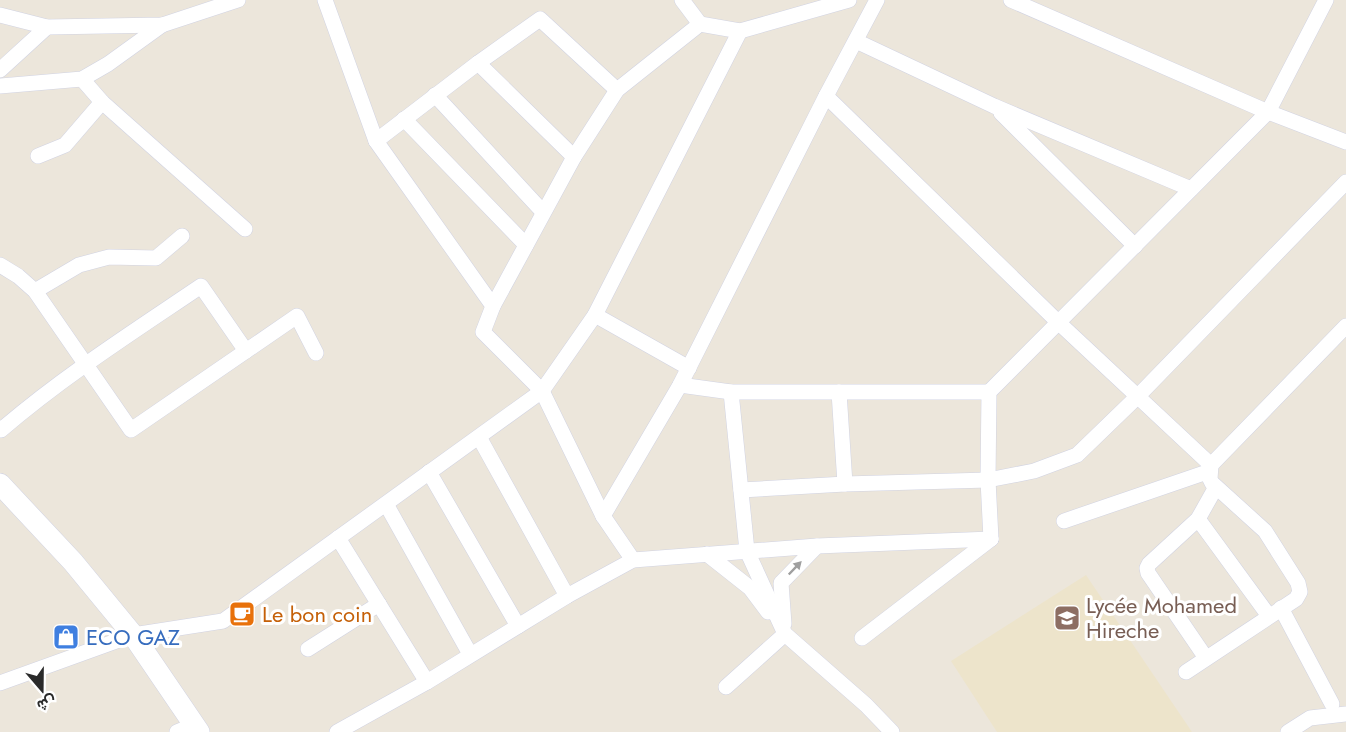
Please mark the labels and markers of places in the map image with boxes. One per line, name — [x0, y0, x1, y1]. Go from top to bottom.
place label: Lycée Mohamed Hireche — [1086, 589, 1237, 646]
place label: Le bon coin — [262, 598, 372, 630]
cafe icon: Le bon coin — [227, 599, 257, 629]
school or university icon: Lycée Mohamed Hireche — [1052, 603, 1082, 633]
place label: ECO GAZ — [86, 621, 180, 653]
shop icon: ECO GAZ — [51, 622, 81, 652]

